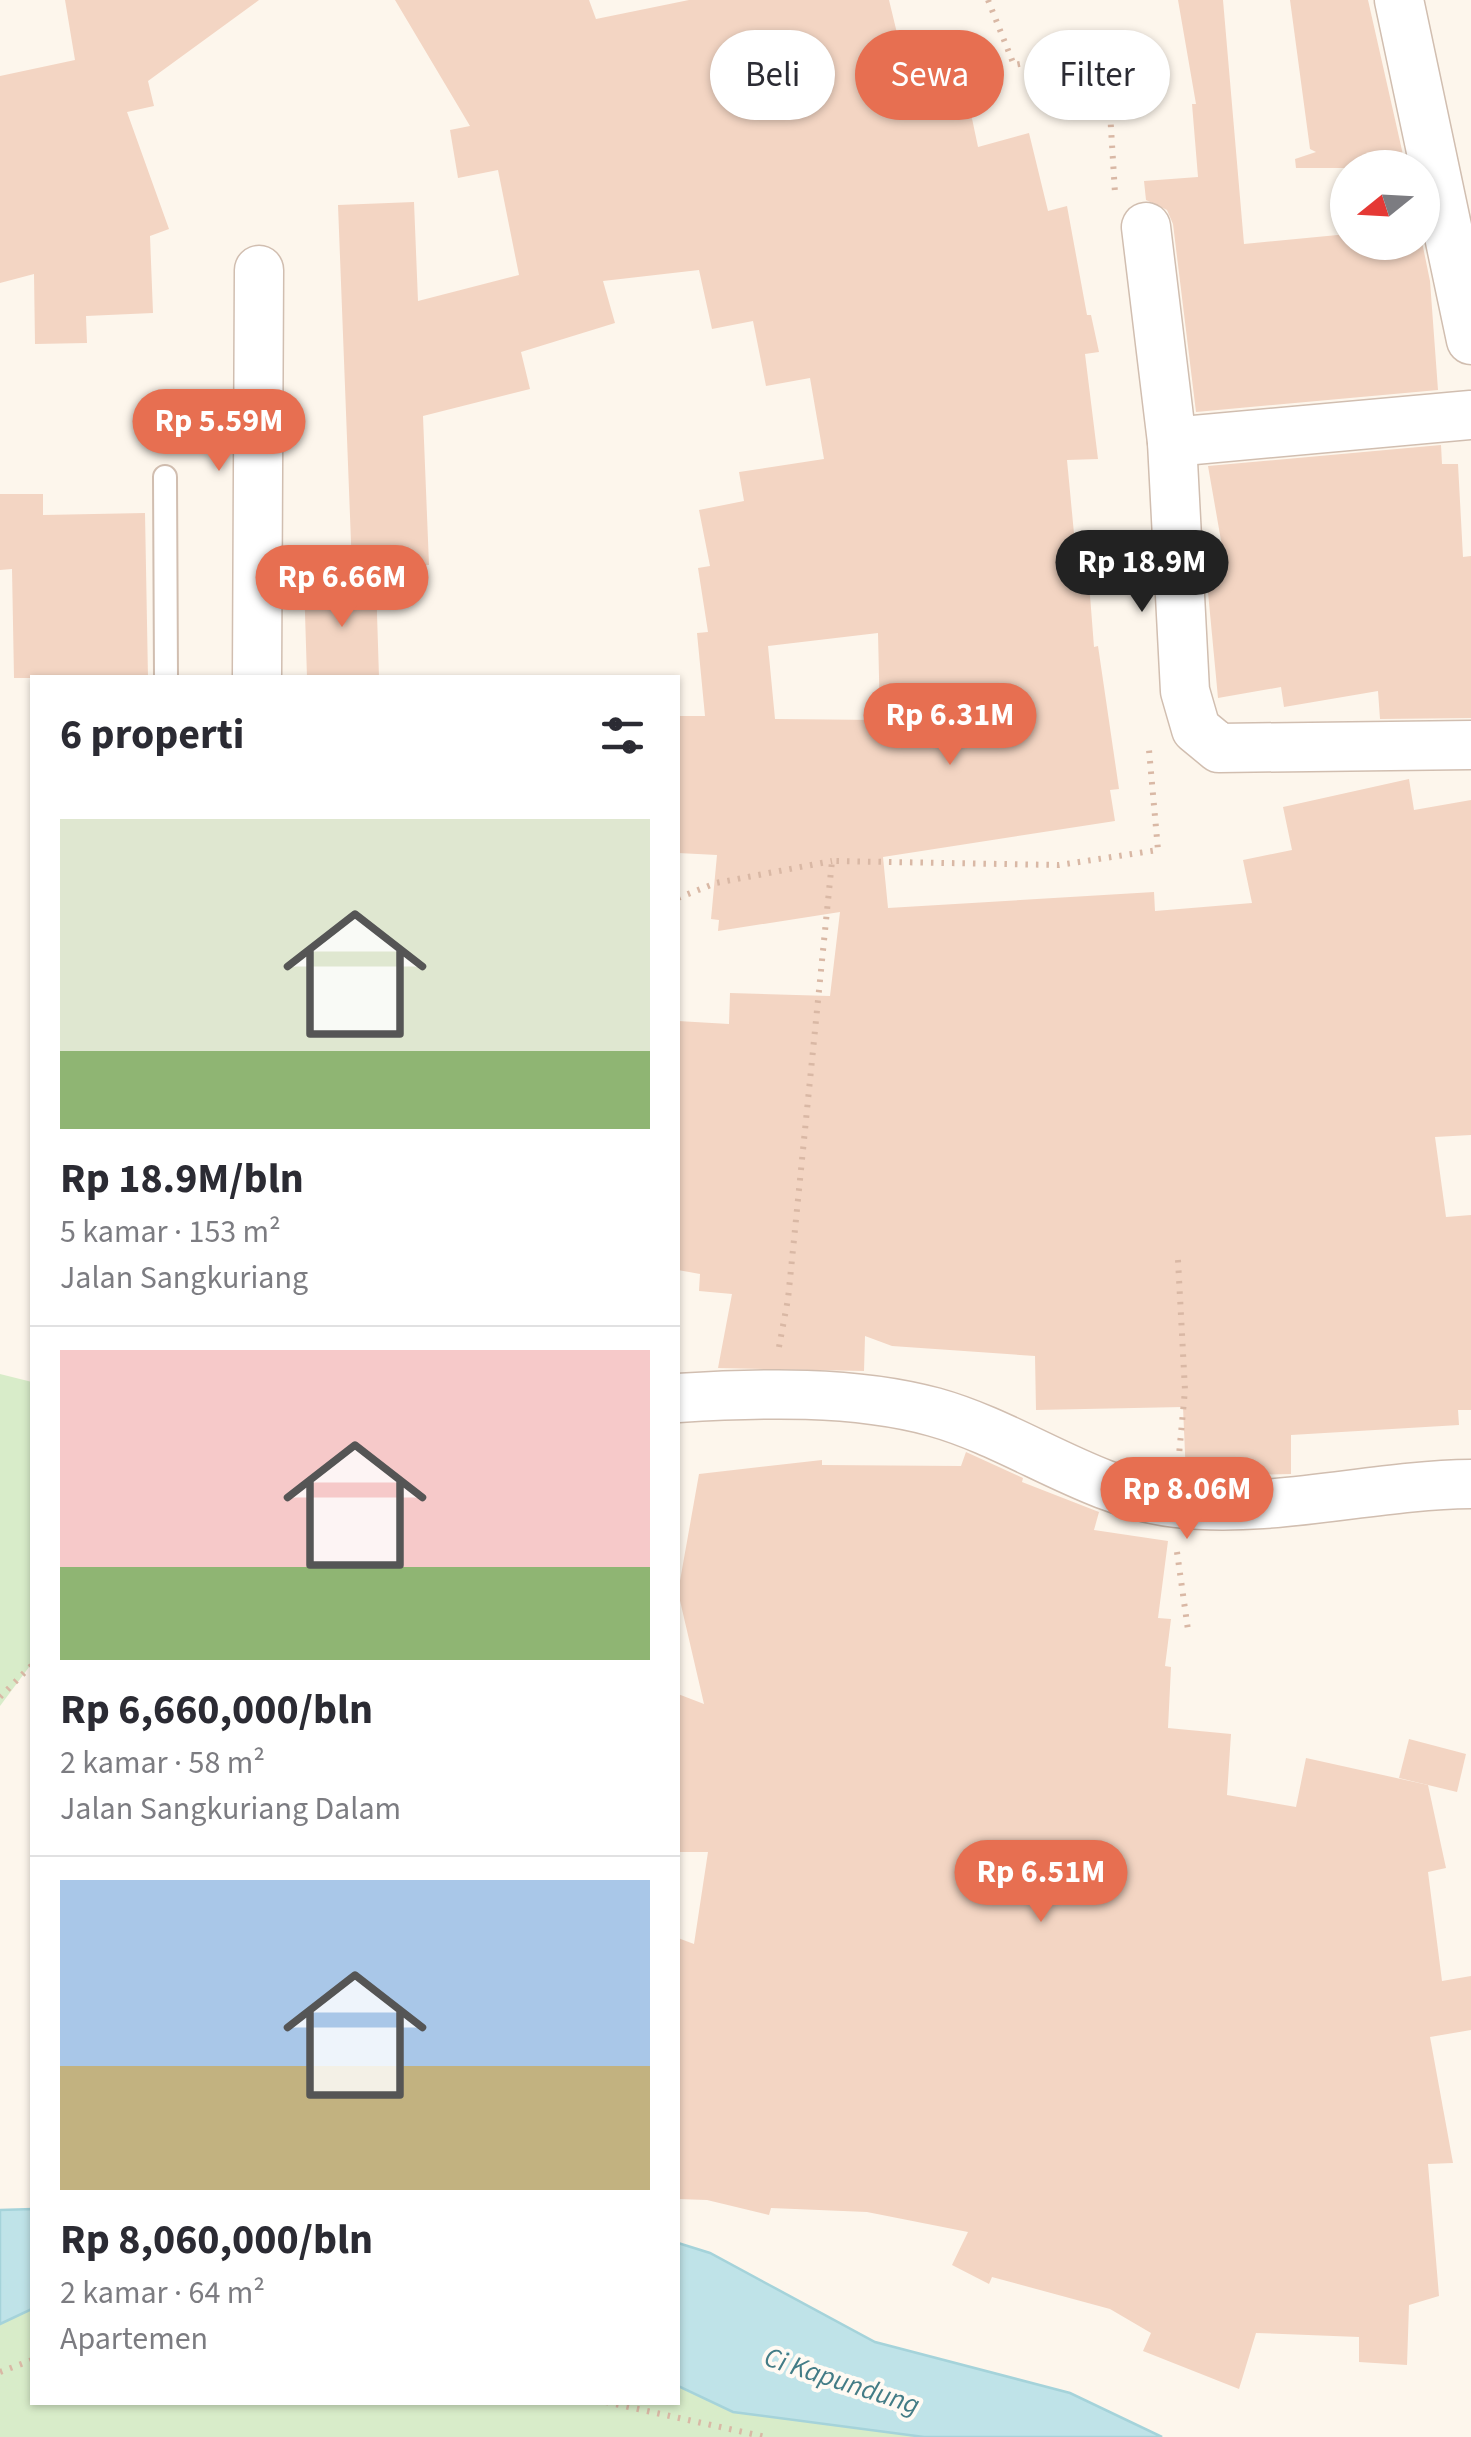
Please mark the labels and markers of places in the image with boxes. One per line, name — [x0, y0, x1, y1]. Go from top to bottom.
pin: Rp 5.59M — [116, 389, 322, 474]
pin: Rp 18.9M — [1039, 530, 1245, 615]
pin: Rp 6.66M — [239, 545, 445, 630]
pin: Rp 6.31M — [847, 683, 1053, 768]
pin: Rp 8.06M — [1084, 1457, 1290, 1542]
pin: Rp 6.51M — [938, 1840, 1144, 1925]

